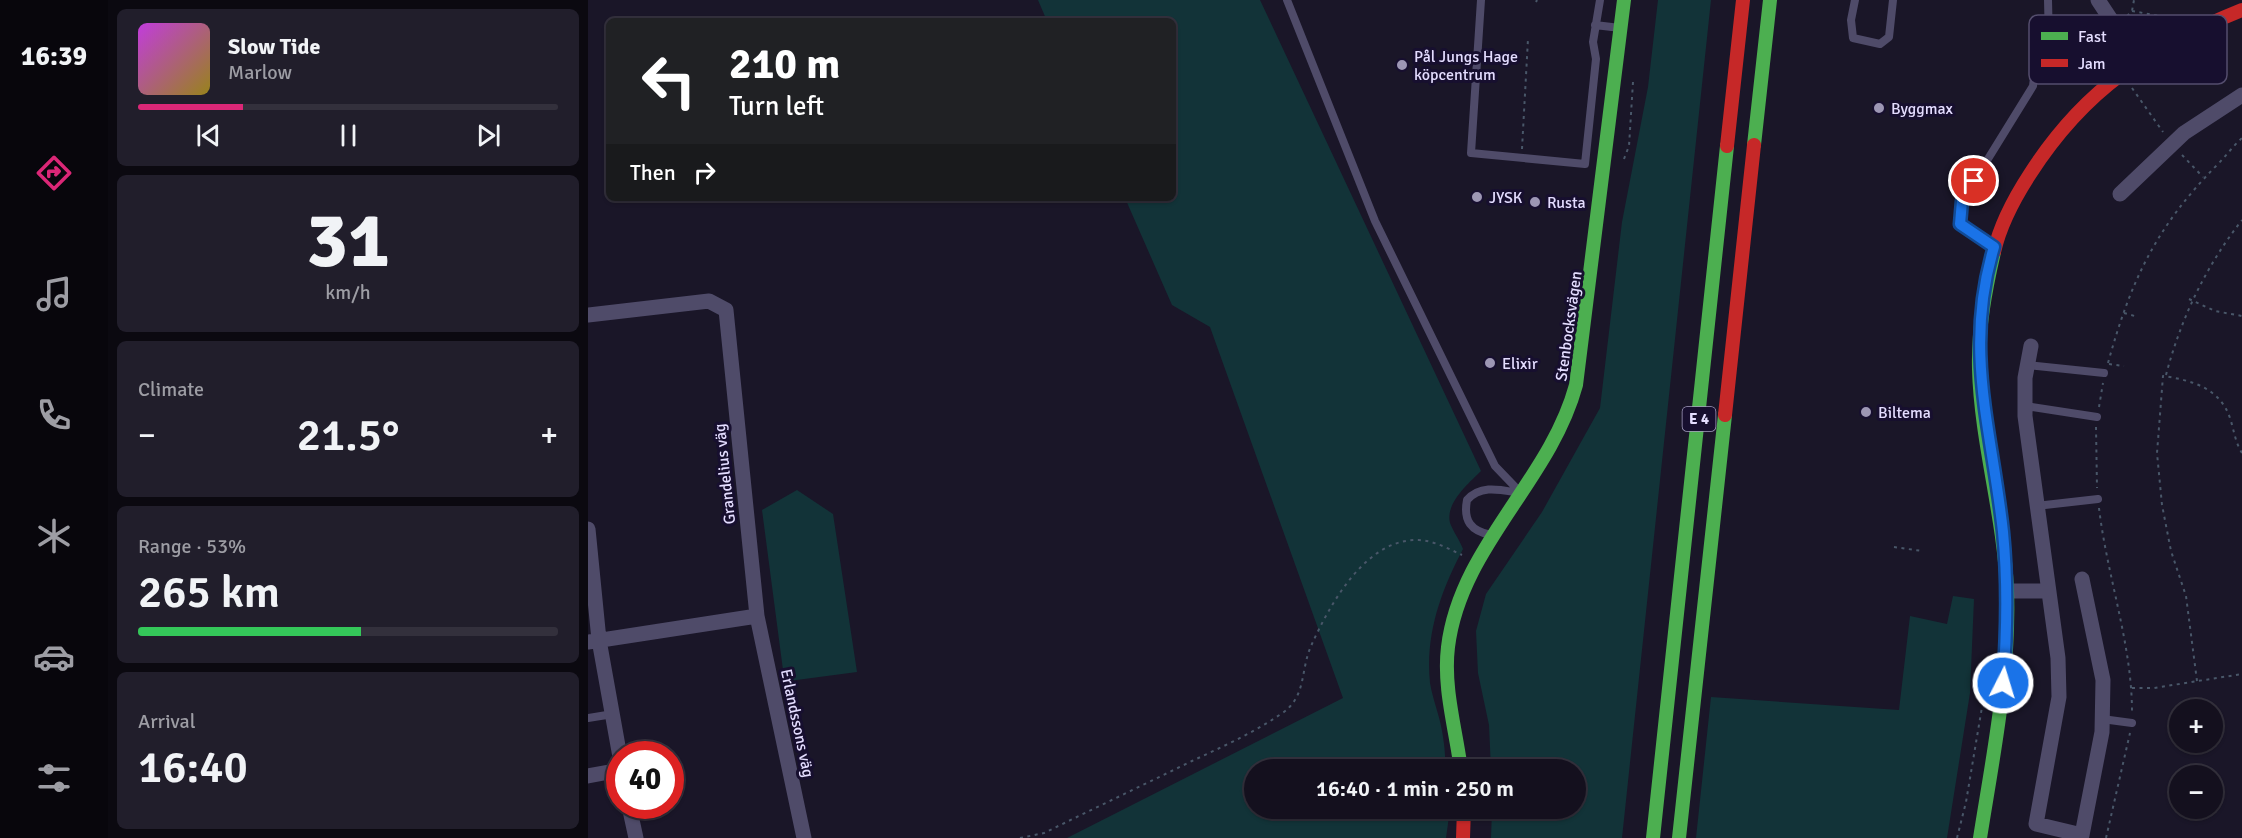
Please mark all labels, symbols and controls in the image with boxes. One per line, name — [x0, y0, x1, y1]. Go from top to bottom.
legend — [2029, 15, 2227, 84]
text: Fast — [2078, 27, 2107, 47]
text: Slow Tide — [228, 33, 320, 60]
text: 210 m — [729, 39, 840, 90]
text: 16:39 — [21, 40, 87, 73]
icon: left — [630, 42, 708, 120]
place label: Pål Jungs Hage köpcentrum — [1414, 47, 1518, 85]
text: Jam — [2078, 54, 2106, 74]
marker: Pål Jungs Hage köpcentrum — [1395, 58, 1409, 72]
text: Marlow — [228, 60, 292, 85]
text: Turn left — [729, 90, 824, 123]
place label: Byggmax — [1891, 99, 1954, 119]
marker: Byggmax — [1872, 101, 1886, 115]
icon: previous — [192, 119, 225, 152]
icon: pause — [332, 119, 365, 152]
icon: next — [472, 119, 505, 152]
icon: directions — [33, 152, 75, 194]
pin — [1948, 155, 1999, 206]
icon: right — [688, 156, 721, 189]
text: Then — [630, 159, 676, 186]
icon: arrive — [1957, 164, 1990, 197]
place label: JYSK — [1489, 188, 1523, 208]
marker: JYSK — [1470, 190, 1484, 204]
text: 31 — [306, 193, 390, 289]
place label: Rusta — [1547, 193, 1586, 213]
marker: Rusta — [1528, 195, 1542, 209]
street label: Stenbocksvägen — [1551, 270, 1587, 382]
icon: music — [33, 273, 75, 315]
text: km/h — [325, 280, 371, 305]
place label: Elixir — [1502, 354, 1538, 374]
marker: Elixir — [1483, 356, 1497, 370]
text: Climate — [138, 377, 204, 402]
icon: phone — [33, 394, 75, 436]
place label: Biltema — [1878, 403, 1931, 423]
marker: Biltema — [1859, 405, 1873, 419]
road number: E 4 — [1682, 407, 1716, 431]
text: 21.5° — [297, 408, 399, 463]
text: − — [138, 415, 156, 456]
text: + — [540, 415, 558, 456]
street label: Grandelius väg — [710, 422, 740, 525]
icon: climate — [33, 515, 75, 557]
text: Range · 53% — [138, 534, 246, 559]
text: 265 km — [138, 565, 280, 620]
icon: car — [33, 636, 75, 678]
position arrow — [1971, 651, 2035, 715]
street label: Erlandssons väg — [776, 667, 818, 779]
map controls — [2169, 699, 2223, 819]
button: + — [2169, 699, 2223, 753]
text: Arrival — [138, 709, 196, 734]
text: 16:40 — [138, 740, 248, 795]
speed limit sign: 40 — [606, 741, 684, 819]
icon: filters — [33, 757, 75, 799]
button: − — [2169, 765, 2223, 819]
text: 16:40 · 1 min · 250 m — [1316, 775, 1514, 802]

